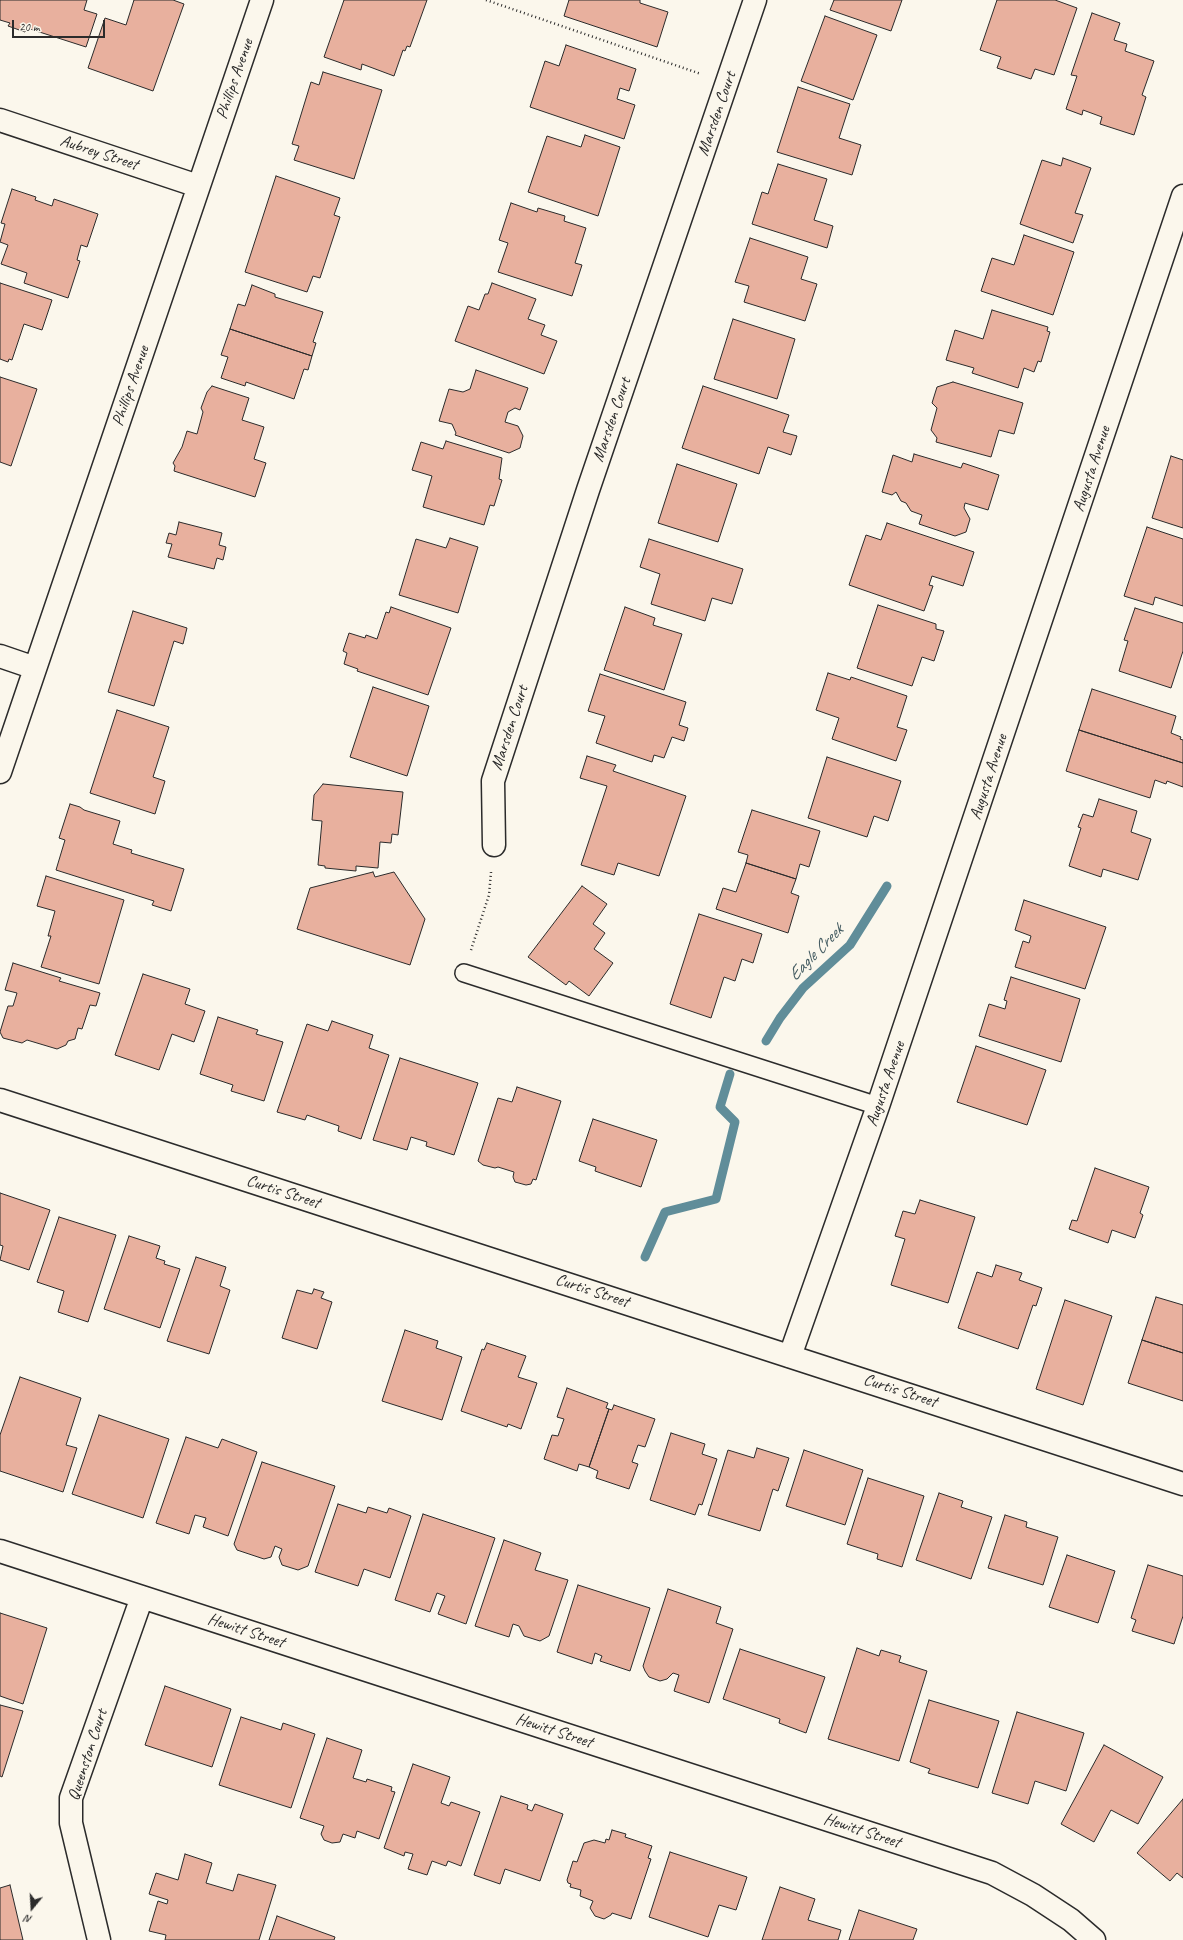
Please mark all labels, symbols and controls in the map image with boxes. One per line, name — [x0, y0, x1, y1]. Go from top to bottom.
scale bar — [14, 12, 107, 38]
text: 20 m — [19, 19, 39, 35]
street label: Phillips Avenue — [212, 36, 258, 122]
street label: Marsden Court — [693, 69, 741, 159]
street label: Aubrey Street — [58, 131, 140, 175]
street label: Phillips Avenue — [108, 343, 154, 429]
street label: Marsden Court — [588, 375, 636, 465]
street label: Augusta Avenue — [1069, 424, 1115, 514]
street label: Marsden Court — [487, 683, 533, 773]
street label: Augusta Avenue — [966, 732, 1012, 822]
water label: Eagle Creek — [784, 920, 848, 986]
street label: Augusta Avenue — [862, 1039, 910, 1129]
street label: Curtis Street — [244, 1171, 322, 1213]
street label: Curtis Street — [553, 1270, 631, 1312]
street label: Curtis Street — [861, 1370, 939, 1412]
street label: Hewitt Street — [205, 1609, 287, 1653]
street label: Queenston Court — [64, 1707, 112, 1803]
street label: Hewitt Street — [513, 1709, 595, 1753]
street label: Hewitt Street — [821, 1809, 903, 1853]
north arrow — [12, 1888, 52, 1928]
text: N — [23, 1912, 34, 1927]

